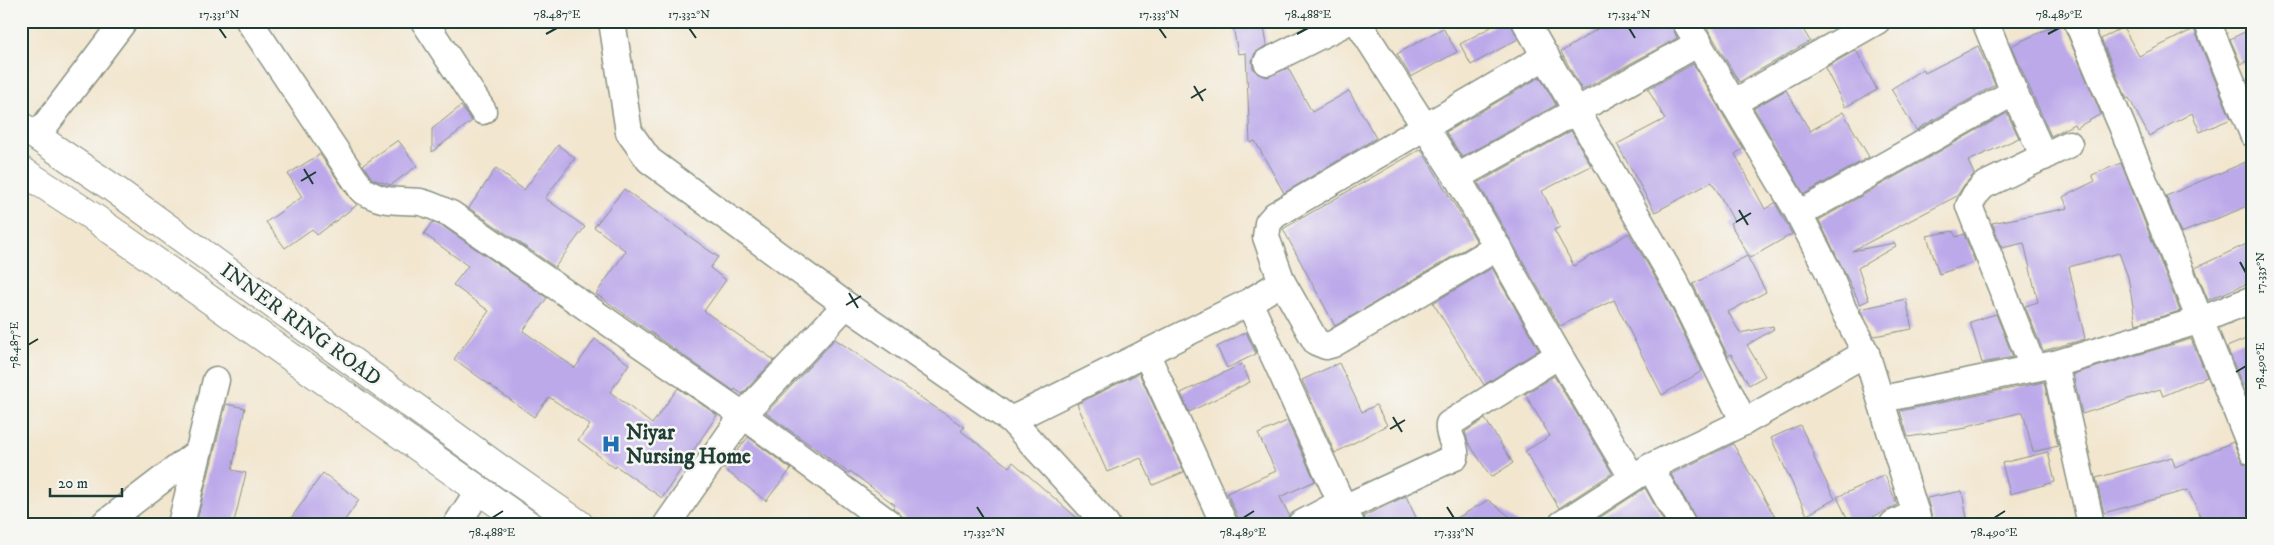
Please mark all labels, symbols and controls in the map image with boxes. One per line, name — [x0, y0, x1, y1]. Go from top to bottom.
text: 17.331°N — [199, 7, 239, 22]
text: 78.487°E — [534, 7, 581, 22]
text: 17.332°N — [668, 7, 710, 22]
text: 17.333°N — [1139, 7, 1179, 22]
text: 78.488°E — [1285, 7, 1332, 22]
text: 17.334°N — [1607, 7, 1651, 22]
text: 78.489°E — [2036, 7, 2083, 22]
text: 17.335°N — [2253, 252, 2268, 294]
street label: INNER RING ROAD — [215, 258, 386, 392]
text: 78.487°E — [7, 321, 22, 368]
text: 78.490°E — [2253, 342, 2268, 389]
place label: Niyar Nursing Home — [626, 420, 751, 470]
hospital icon: Niyar Nursing Home — [600, 433, 622, 455]
scale bar — [50, 465, 122, 497]
text: 20 m — [58, 474, 88, 493]
text: 78.488°E — [469, 525, 516, 540]
text: 17.332°N — [963, 525, 1005, 540]
text: 78.489°E — [1220, 525, 1267, 540]
text: 17.333°N — [1434, 525, 1474, 540]
text: 78.490°E — [1971, 525, 2018, 540]

